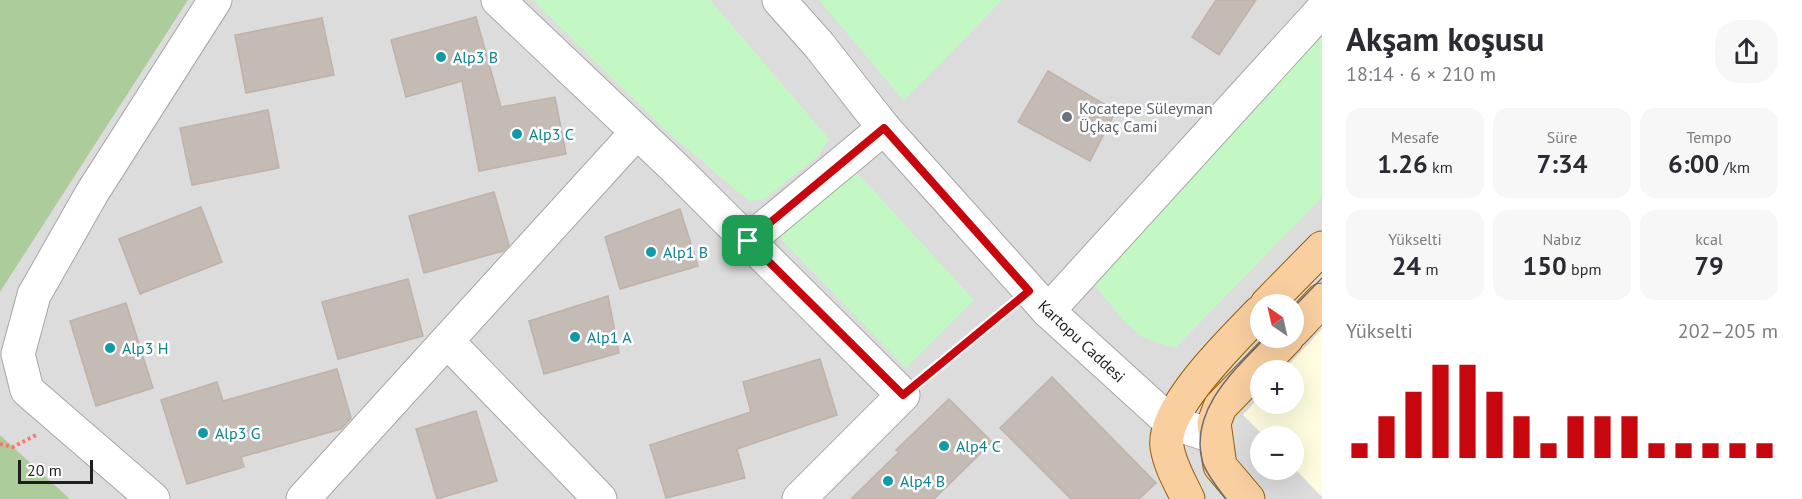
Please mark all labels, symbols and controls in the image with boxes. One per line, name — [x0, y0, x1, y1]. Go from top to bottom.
text: Akşam koşusu — [1346, 17, 1544, 60]
button: share — [1715, 20, 1778, 83]
place label: Alp3 B — [453, 47, 498, 67]
marker: Alp3 B — [434, 50, 448, 64]
text: 18:14 · 6 × 210 m — [1346, 61, 1496, 87]
place label: Kocatepe Süleyman Üçkaç Cami — [1079, 98, 1213, 136]
marker: Kocatepe Süleyman Üçkaç Cami — [1060, 110, 1074, 124]
place label: Alp3 C — [529, 124, 574, 144]
marker: Alp3 C — [510, 127, 524, 141]
text: Mesafe — [1391, 127, 1439, 147]
text: Süre — [1547, 127, 1577, 147]
text: Tempo — [1686, 127, 1732, 147]
text: 1.26 — [1377, 147, 1428, 180]
text: 7:34 — [1536, 147, 1588, 180]
text: 6:00 — [1668, 147, 1719, 180]
text: km — [1428, 157, 1453, 177]
text: /km — [1719, 157, 1750, 177]
pin — [722, 215, 773, 266]
icon: arrive — [731, 224, 764, 257]
text: Yükselti — [1388, 229, 1442, 249]
text: Nabız — [1543, 229, 1581, 249]
text: kcal — [1695, 229, 1723, 249]
place label: Alp1 B — [663, 242, 708, 262]
marker: Alp1 B — [644, 245, 658, 259]
text: 24 — [1392, 249, 1421, 282]
text: 150 — [1523, 249, 1567, 282]
text: 79 — [1694, 249, 1724, 282]
text: m — [1421, 259, 1438, 279]
text: bpm — [1567, 259, 1601, 279]
north arrow — [1250, 294, 1304, 348]
map controls — [1250, 294, 1304, 480]
street label: Kartopu Caddesi — [1034, 296, 1130, 386]
text: Yükselti — [1346, 318, 1413, 344]
text: 202–205 m — [1678, 318, 1778, 344]
place label: Alp1 A — [587, 327, 632, 347]
marker: Alp1 A — [568, 330, 582, 344]
place label: Alp3 H — [122, 338, 168, 358]
marker: Alp3 H — [103, 341, 117, 355]
button: + — [1250, 360, 1304, 414]
place label: Alp3 G — [215, 423, 260, 443]
marker: Alp3 G — [196, 426, 210, 440]
button: − — [1250, 426, 1304, 480]
place label: Alp4 C — [956, 436, 1001, 456]
marker: Alp4 C — [937, 439, 951, 453]
scale bar — [18, 457, 93, 484]
text: 20 m — [27, 460, 62, 480]
place label: Alp4 B — [900, 471, 945, 491]
marker: Alp4 B — [881, 474, 895, 488]

